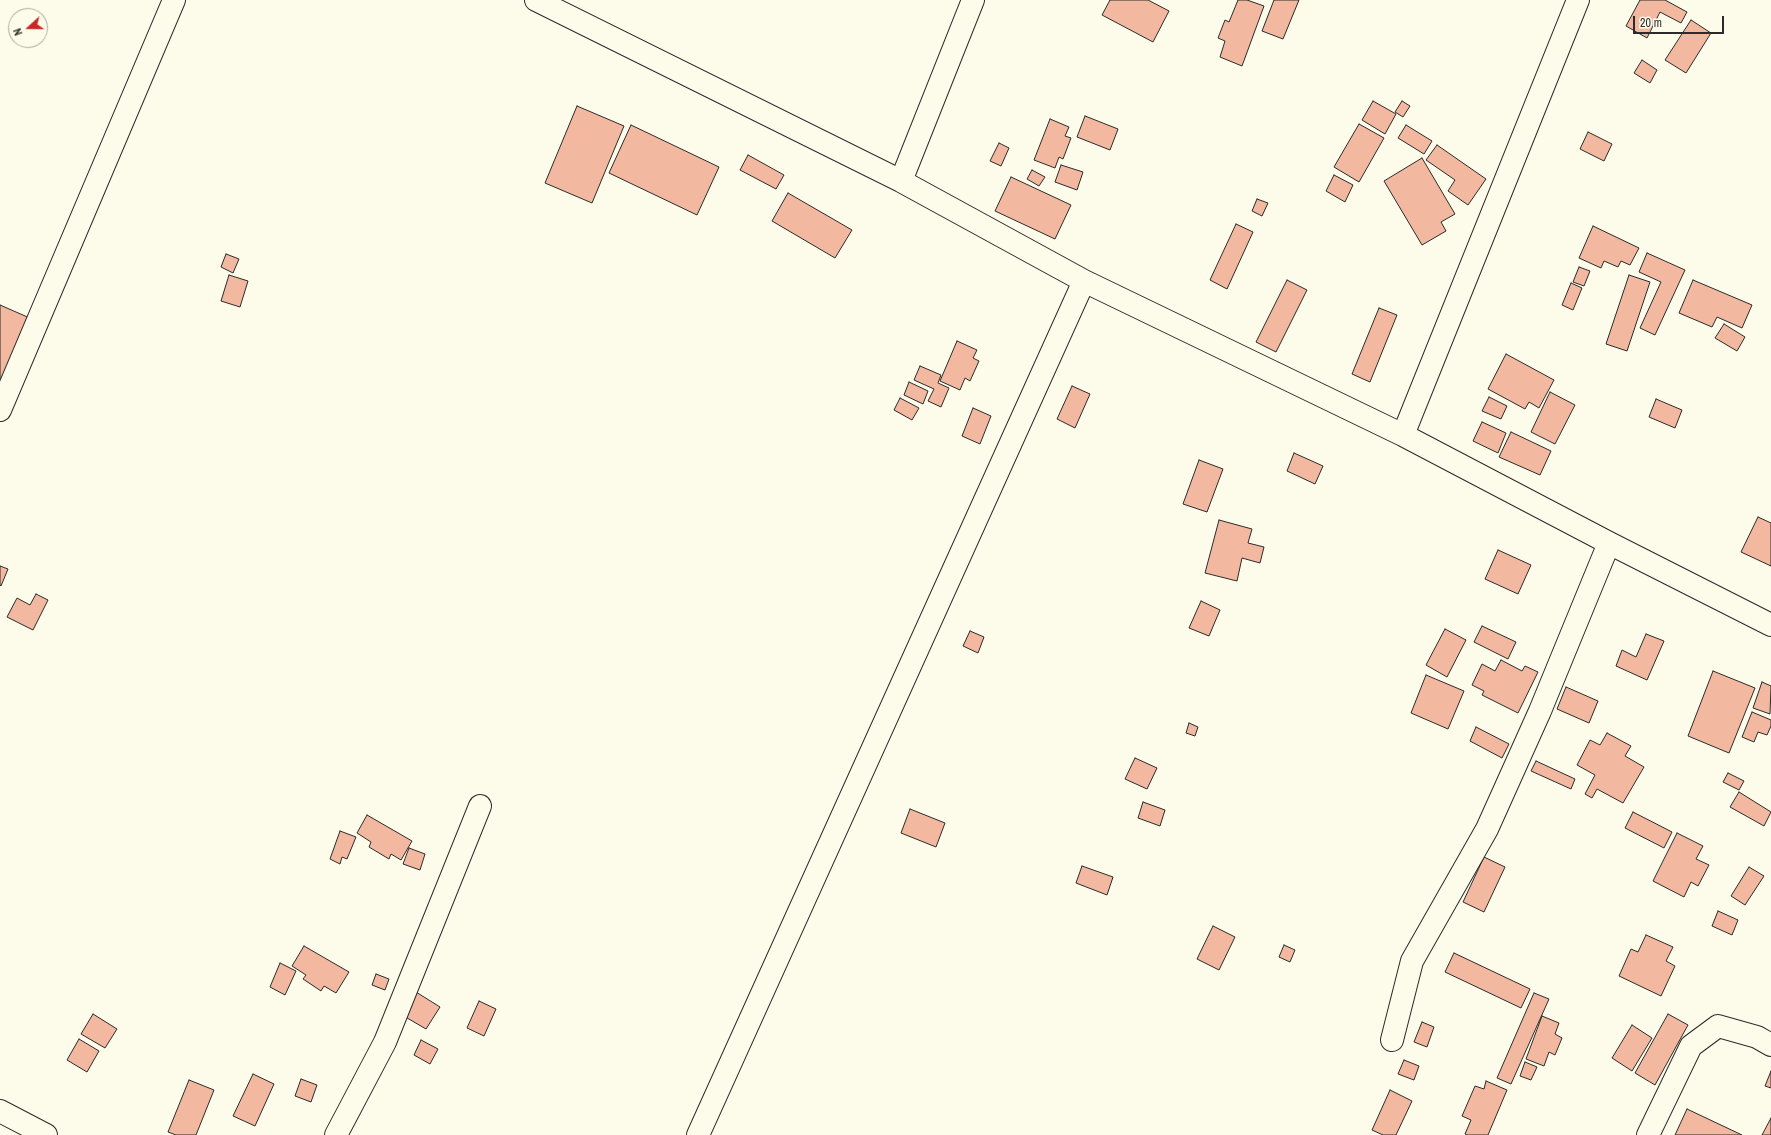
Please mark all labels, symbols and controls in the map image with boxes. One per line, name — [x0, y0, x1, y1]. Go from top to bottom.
north arrow — [8, 8, 48, 48]
scale bar — [1635, 8, 1726, 34]
text: 20 m — [1640, 15, 1662, 31]
text: N — [10, 26, 25, 37]

